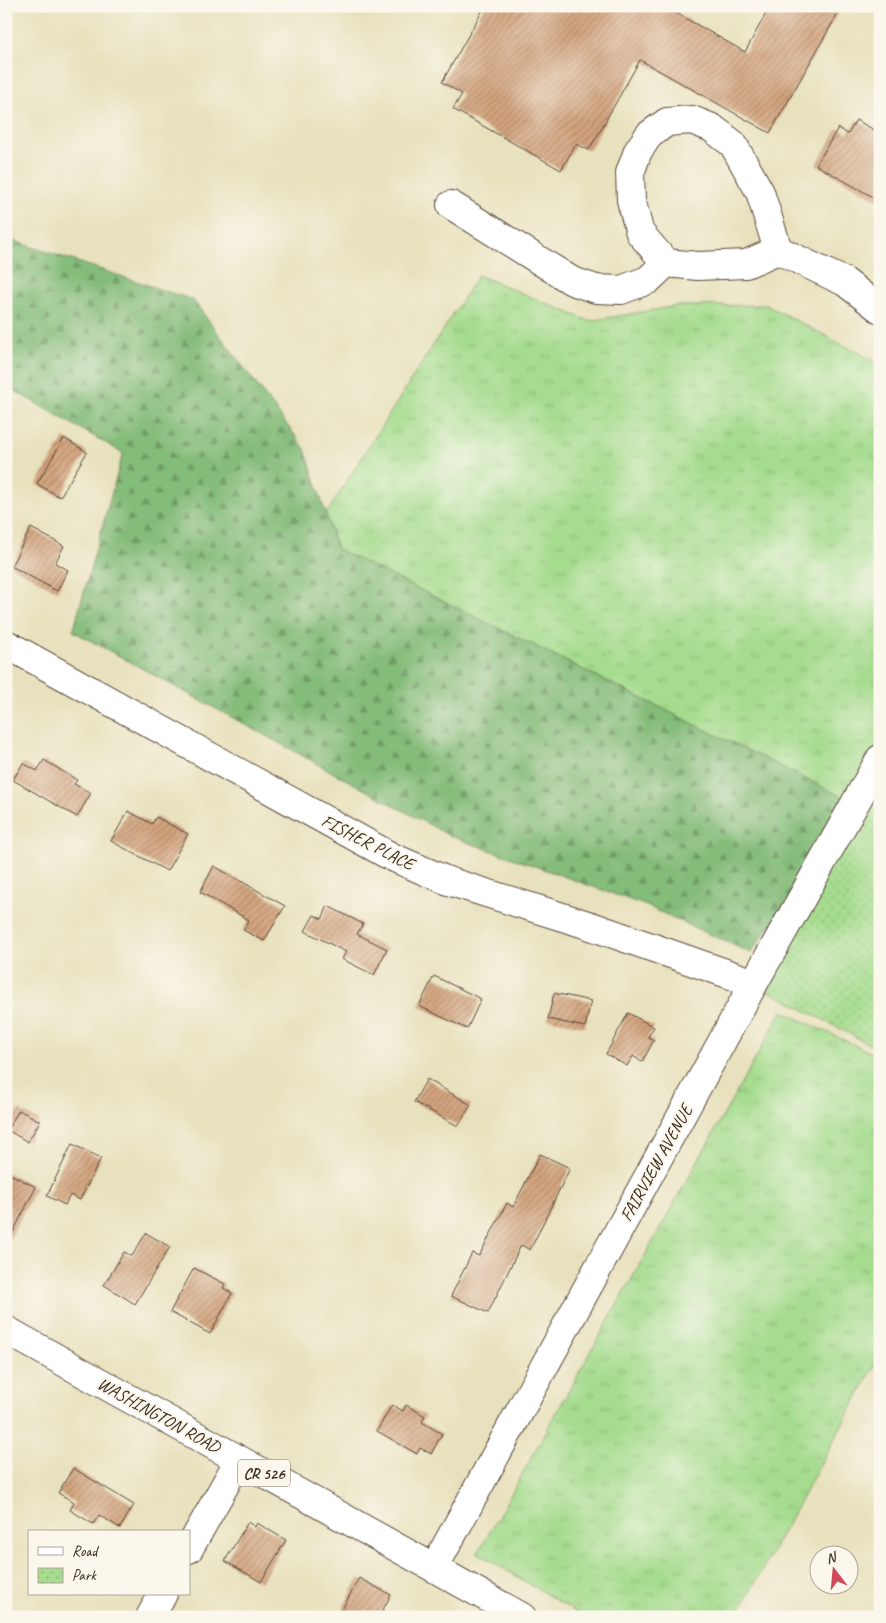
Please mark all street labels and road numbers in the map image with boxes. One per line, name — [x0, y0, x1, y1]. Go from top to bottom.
street label: FISHER PLACE — [318, 809, 420, 876]
street label: FAIRVIEW AVENUE — [615, 1099, 698, 1225]
street label: WASHINGTON ROAD — [94, 1372, 226, 1459]
road number: CR 526 — [238, 1460, 290, 1486]

